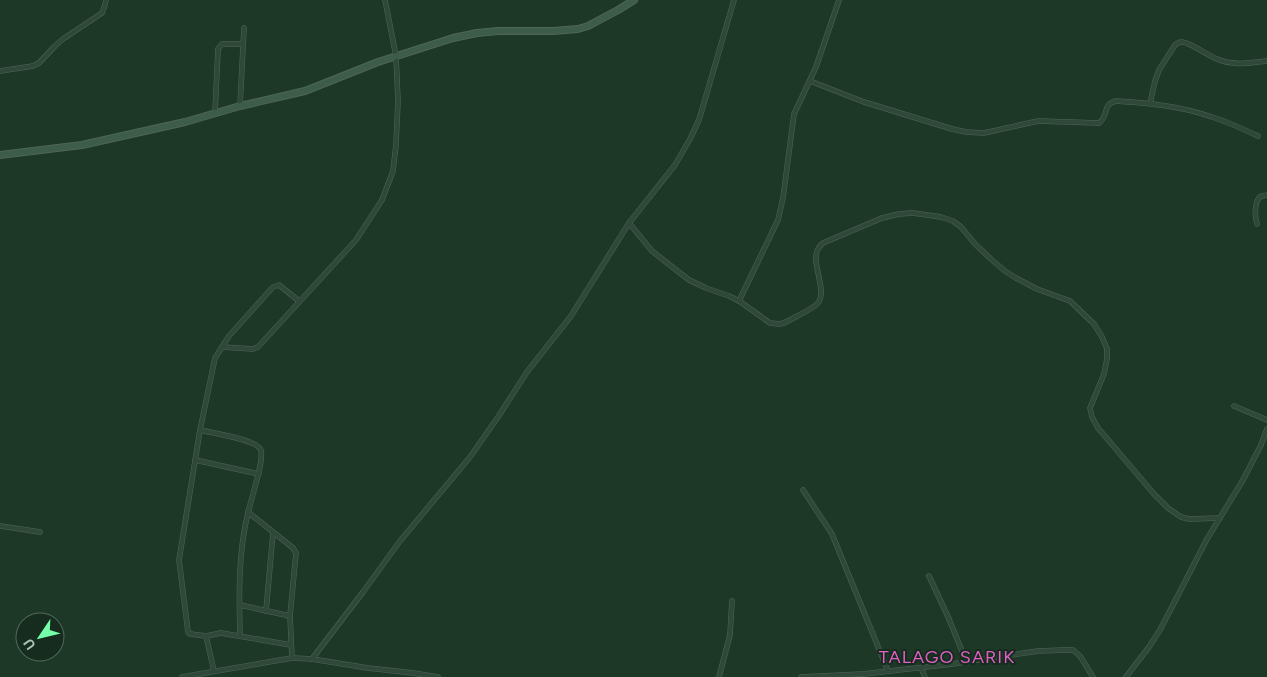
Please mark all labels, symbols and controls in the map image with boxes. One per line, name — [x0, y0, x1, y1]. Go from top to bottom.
north arrow — [15, 612, 65, 662]
text: U — [20, 635, 40, 653]
district label: TALAGO SARIK — [879, 646, 1015, 668]

